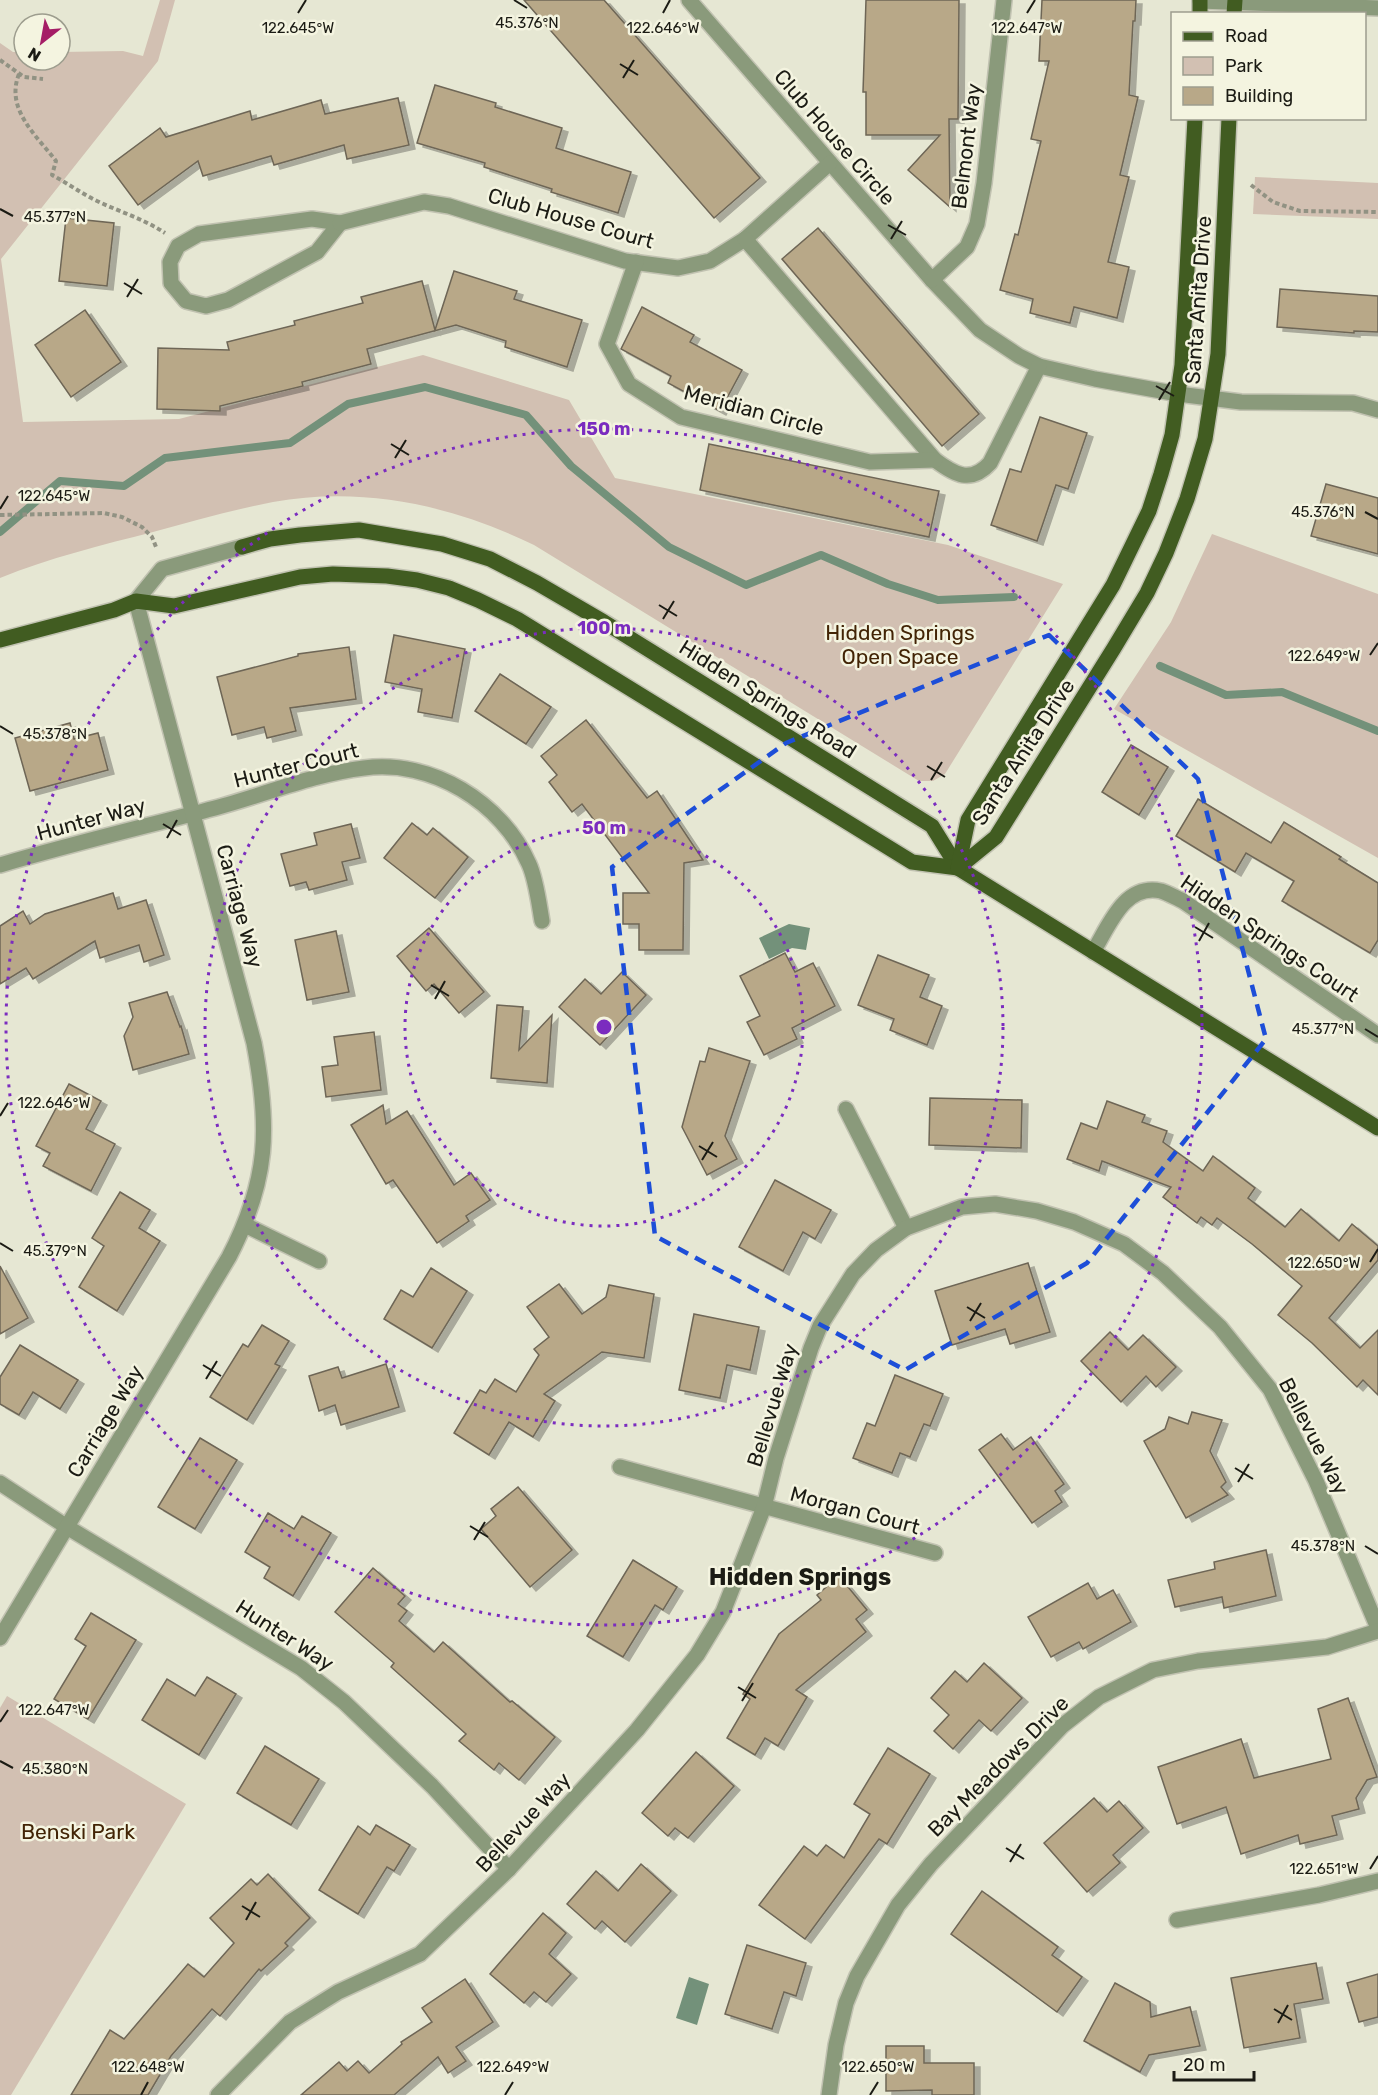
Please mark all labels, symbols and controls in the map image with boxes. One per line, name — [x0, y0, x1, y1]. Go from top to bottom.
north arrow — [12, 12, 72, 72]
legend — [1171, 12, 1366, 120]
text: 45.376°N — [495, 14, 559, 32]
text: 122.645°W — [262, 19, 334, 37]
text: 122.646°W — [627, 19, 699, 37]
text: 122.647°W — [991, 19, 1063, 37]
text: Road — [1225, 25, 1268, 47]
text: N — [25, 43, 44, 66]
text: Park — [1225, 55, 1263, 77]
street label: Club House Circle — [769, 64, 901, 210]
street label: Belmont Way — [946, 81, 986, 210]
text: Building — [1225, 85, 1293, 107]
street label: Club House Court — [485, 182, 657, 254]
text: 45.377°N — [24, 208, 86, 226]
street label: Santa Anita Drive — [1180, 215, 1216, 385]
street label: Meridian Circle — [681, 379, 827, 441]
text: 150 m — [577, 418, 631, 440]
text: 122.645°W — [18, 487, 90, 505]
text: 45.376°N — [1291, 503, 1355, 521]
text: 100 m — [577, 617, 631, 639]
park label: Hidden Springs Open Space — [825, 620, 975, 669]
street label: Hidden Springs Road — [675, 634, 861, 764]
text: 122.649°W — [1288, 647, 1360, 665]
street label: Santa Anita Drive — [966, 674, 1080, 830]
text: 45.378°N — [23, 725, 87, 743]
street label: Hunter Court — [231, 737, 361, 793]
street label: Hunter Way — [34, 792, 149, 846]
text: 50 m — [582, 817, 626, 839]
street label: Carriage Way — [212, 842, 269, 971]
street label: Hidden Springs Court — [1176, 869, 1364, 1007]
centre of rings — [594, 1017, 614, 1037]
text: 45.377°N — [1292, 1020, 1354, 1038]
text: 122.646°W — [18, 1094, 90, 1112]
text: 45.379°N — [23, 1242, 87, 1260]
text: 122.650°W — [1288, 1254, 1360, 1272]
street label: Bellevue Way — [741, 1340, 803, 1470]
street label: Carriage Way — [62, 1360, 149, 1482]
street label: Bellevue Way — [1274, 1374, 1354, 1499]
street label: Morgan Court — [787, 1481, 923, 1539]
text: 45.378°N — [1291, 1537, 1355, 1555]
district label: Hidden Springs — [709, 1563, 891, 1591]
street label: Hunter Way — [231, 1594, 339, 1676]
street label: Bay Meadows Drive — [922, 1690, 1074, 1842]
text: 122.647°W — [18, 1701, 90, 1719]
text: 45.380°N — [22, 1760, 88, 1778]
street label: Bellevue Way — [470, 1767, 576, 1877]
park label: Benski Park — [21, 1819, 135, 1844]
text: 122.651°W — [1289, 1860, 1359, 1878]
scale bar — [1174, 2044, 1254, 2082]
text: 20 m — [1183, 2054, 1225, 2076]
text: 122.648°W — [111, 2058, 185, 2076]
text: 122.649°W — [477, 2058, 549, 2076]
text: 122.650°W — [842, 2058, 914, 2076]

